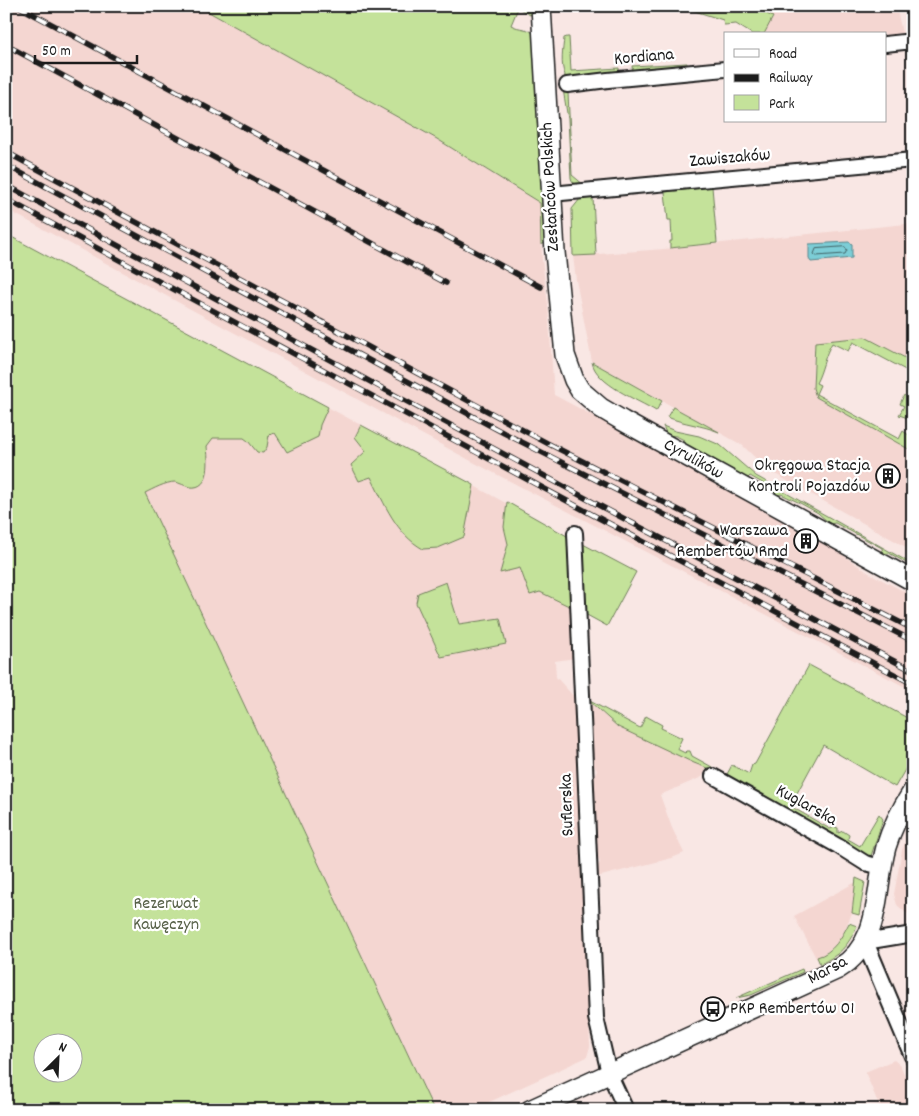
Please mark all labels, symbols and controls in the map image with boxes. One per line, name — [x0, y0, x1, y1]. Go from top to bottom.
scale bar — [35, 32, 138, 64]
legend — [724, 32, 886, 122]
text: 50 m — [42, 41, 71, 63]
street label: Kordiana — [613, 43, 675, 73]
text: Road — [769, 44, 797, 66]
text: Railway — [769, 68, 813, 90]
text: Park — [769, 94, 795, 116]
street label: Zesłańców Polskich — [535, 121, 567, 253]
street label: Zawiszaków — [689, 143, 771, 175]
street label: Cyrulików — [658, 433, 728, 487]
place label: Okręgowa Stacja Kontroli Pojazdów — [748, 454, 871, 500]
building icon: Okręgowa Stacja Kontroli Pojazdów — [875, 463, 901, 489]
place label: Warszawa Rembertów Rmd — [677, 519, 789, 565]
building icon: Warszawa Rembertów Rmd — [793, 528, 819, 554]
street label: Suflerska — [554, 773, 582, 837]
street label: Kuglarska — [771, 779, 842, 833]
park label: Rezerwat Kawęczyn — [133, 892, 199, 938]
street label: Marsa — [804, 950, 853, 992]
bus stop icon: PKP Rembertów 01 — [700, 996, 726, 1022]
place label: PKP Rembertów 01 — [730, 997, 854, 1022]
north arrow — [32, 1034, 82, 1084]
text: N — [55, 1037, 70, 1059]

